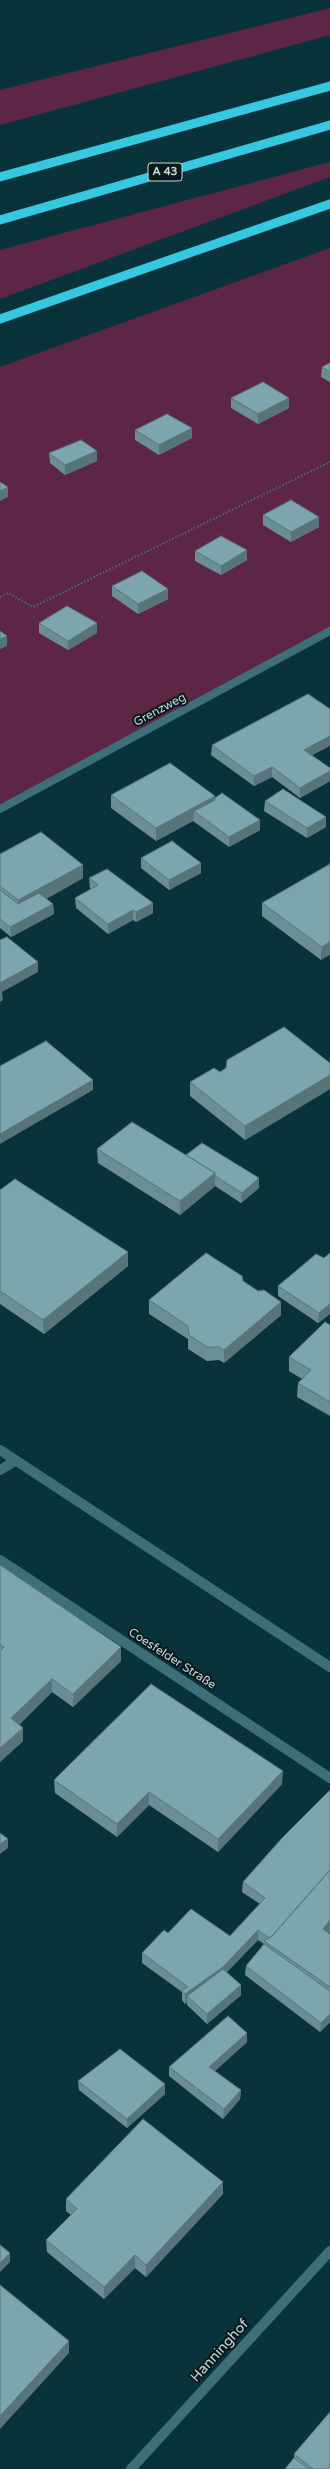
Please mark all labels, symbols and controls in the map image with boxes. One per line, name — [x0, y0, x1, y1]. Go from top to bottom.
road number: A 43 — [148, 163, 182, 181]
street label: Grenzweg — [131, 690, 189, 730]
street label: Coesfelder Straße — [126, 1625, 218, 1693]
street label: Hanninghof — [187, 2316, 253, 2386]

